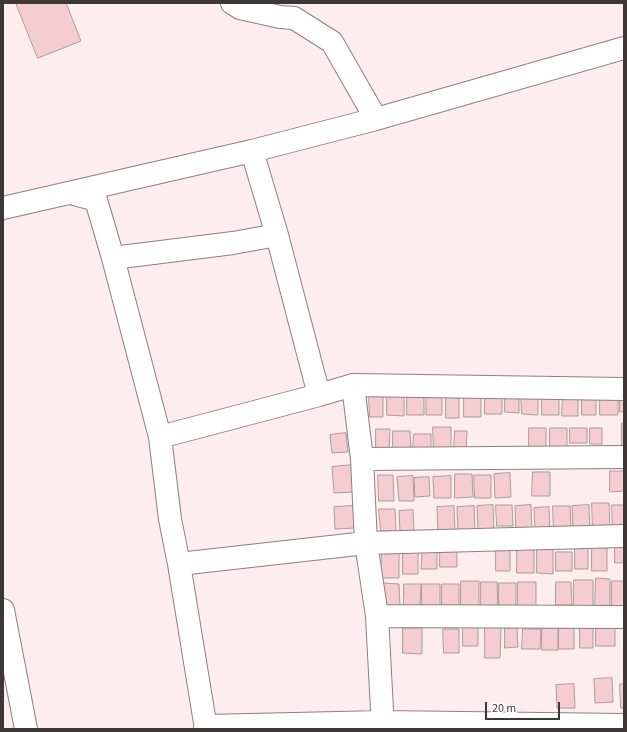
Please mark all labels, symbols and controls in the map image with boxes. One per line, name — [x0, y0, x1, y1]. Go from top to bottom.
scale bar — [487, 694, 562, 720]
text: 20 m — [492, 700, 516, 717]

